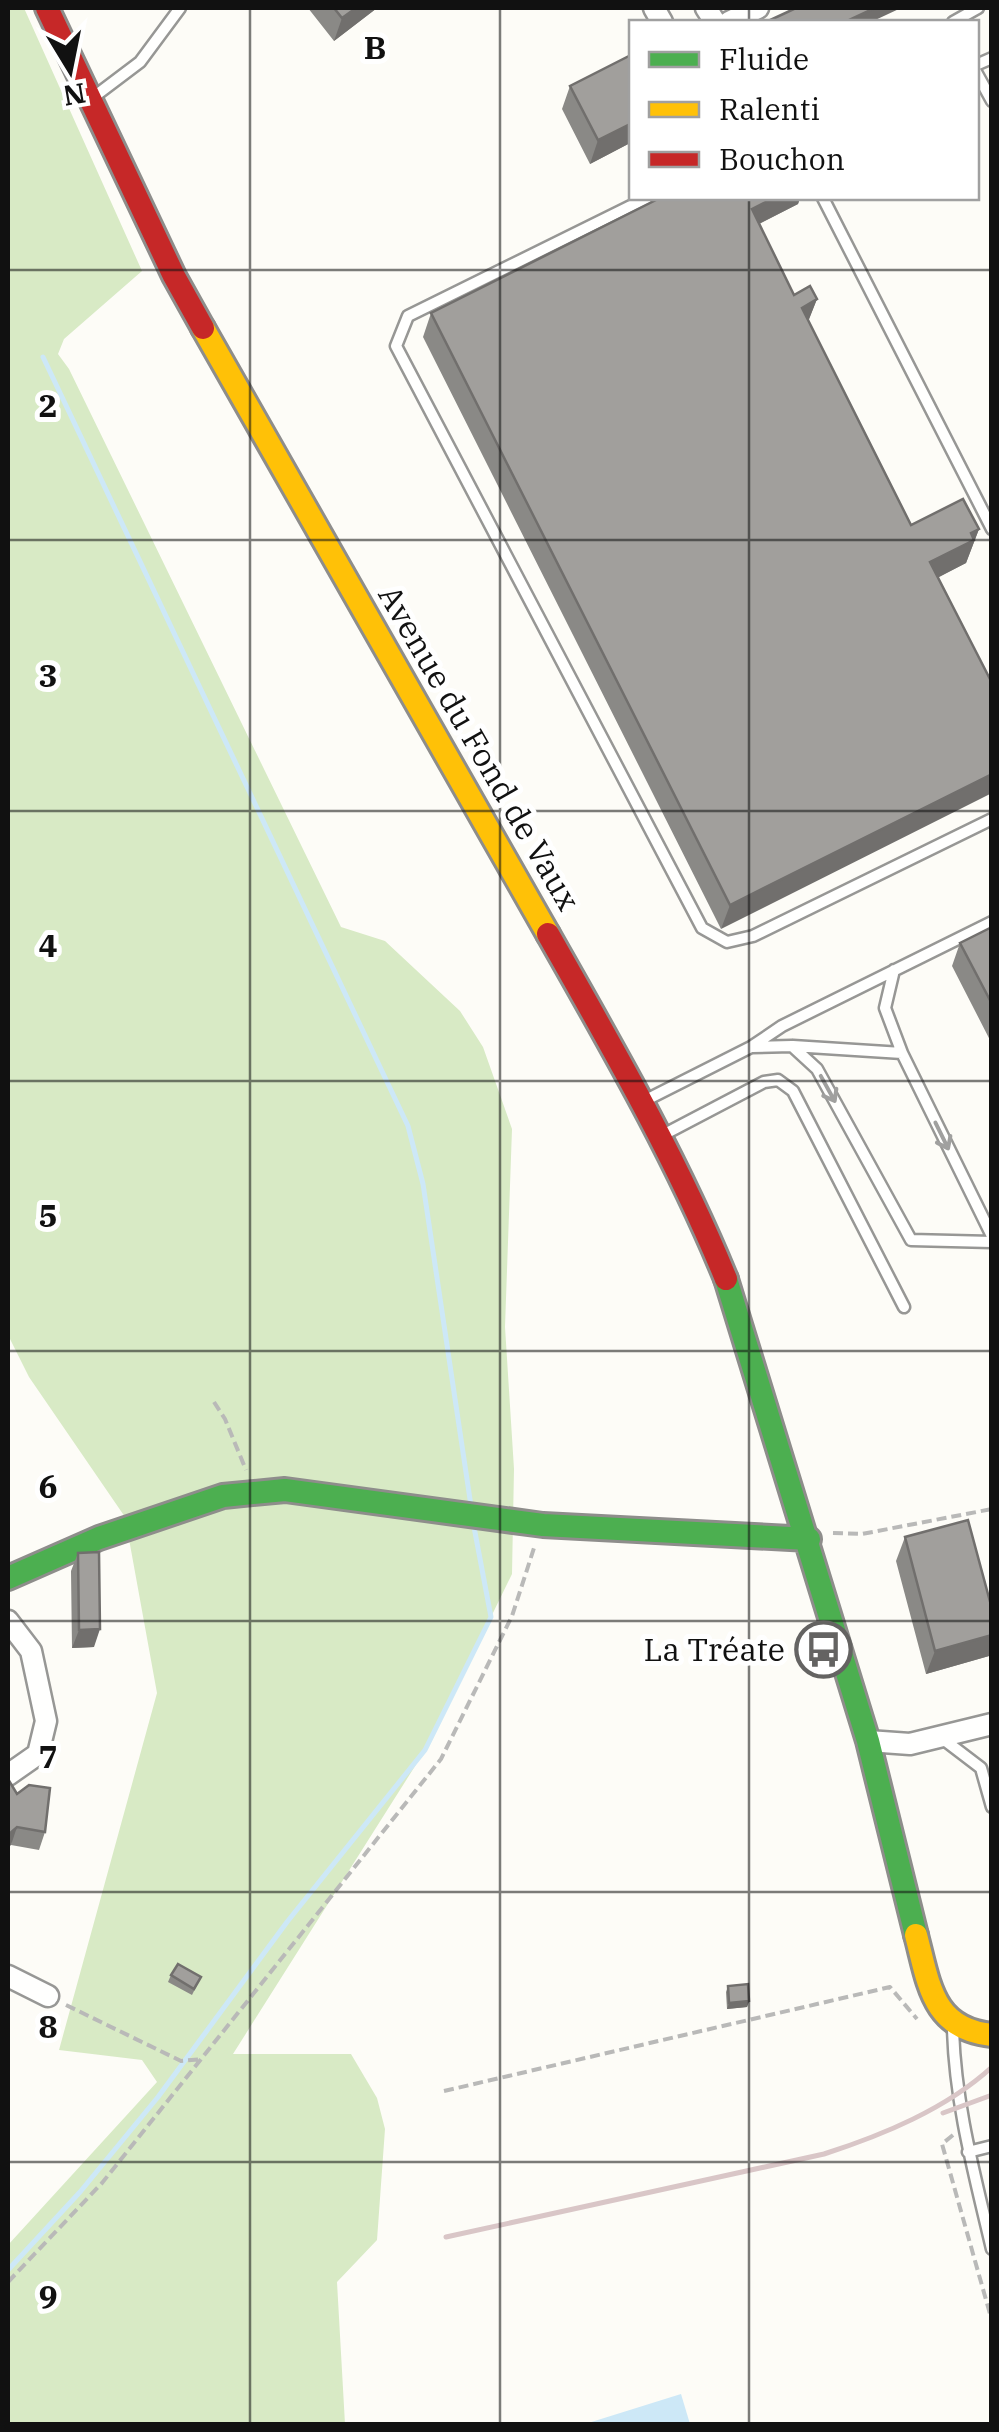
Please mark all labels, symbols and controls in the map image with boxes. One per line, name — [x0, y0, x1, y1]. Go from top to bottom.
north arrow — [20, 20, 120, 120]
legend — [629, 20, 979, 200]
text: B — [364, 26, 386, 68]
text: Fluide — [719, 39, 809, 78]
text: N — [60, 75, 89, 115]
text: Ralenti — [719, 89, 820, 128]
text: Bouchon — [719, 139, 845, 178]
text: 2 — [38, 384, 58, 426]
street label: Avenue du Fond de Vaux — [369, 577, 590, 918]
text: 3 — [38, 654, 58, 696]
text: 4 — [38, 924, 58, 966]
one-way arrow — [819, 1073, 839, 1103]
one-way arrow — [934, 1120, 953, 1150]
text: 5 — [38, 1194, 58, 1236]
text: 6 — [38, 1465, 58, 1507]
bus stop icon: La Tréate — [794, 1620, 854, 1680]
place label: La Tréate — [643, 1628, 785, 1670]
text: 7 — [38, 1735, 58, 1777]
text: 8 — [38, 2005, 58, 2047]
text: 9 — [38, 2275, 58, 2317]

